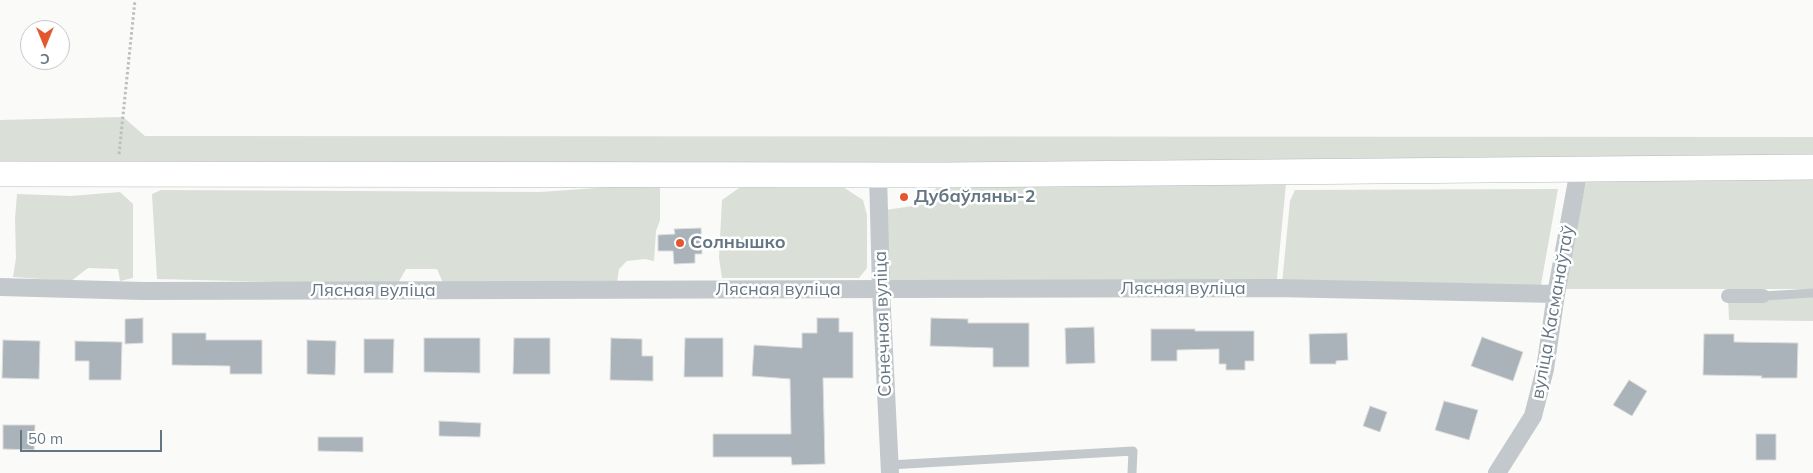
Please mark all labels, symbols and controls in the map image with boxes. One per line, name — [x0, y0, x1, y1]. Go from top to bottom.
north arrow — [20, 20, 70, 70]
text: С — [40, 50, 50, 68]
place label: Дубаўляны-2 — [914, 186, 1036, 208]
marker: Дубаўляны-2 — [898, 191, 910, 203]
street label: вуліца Касманаўтаў — [1527, 223, 1579, 401]
place label: Солнышко — [690, 232, 786, 254]
marker: Солнышко — [674, 237, 686, 249]
street label: Сонечная вуліца — [870, 251, 896, 397]
street label: Лясная вуліца — [1120, 278, 1246, 300]
street label: Лясная вуліца — [715, 279, 841, 301]
street label: Лясная вуліца — [310, 280, 436, 302]
scale bar — [22, 420, 165, 452]
text: 50 m — [28, 429, 63, 448]

